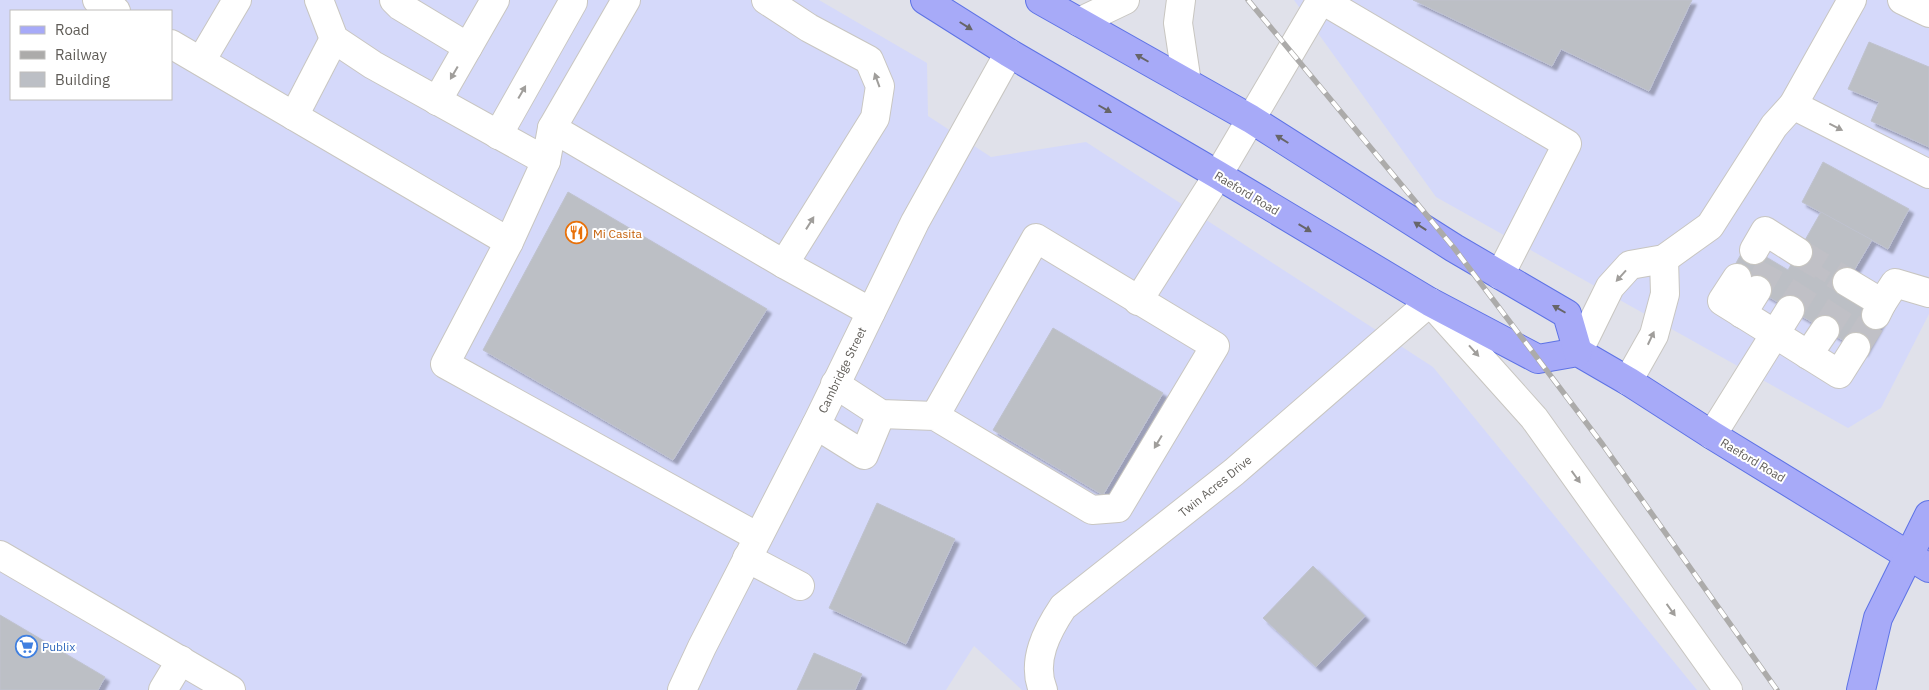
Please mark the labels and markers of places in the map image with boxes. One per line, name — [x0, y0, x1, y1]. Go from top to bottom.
restaurant icon: Mi Casita — [565, 221, 589, 245]
place label: Mi Casita — [593, 226, 642, 241]
supermarket icon: Publix — [14, 634, 38, 658]
place label: Publix — [42, 639, 75, 654]

